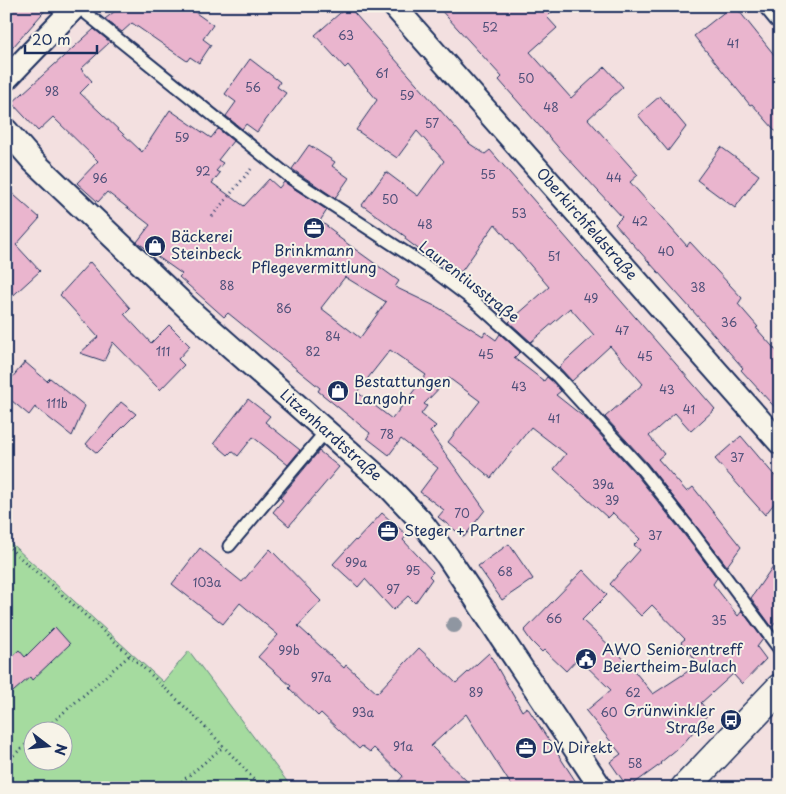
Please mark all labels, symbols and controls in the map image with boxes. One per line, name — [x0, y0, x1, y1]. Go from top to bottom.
house number: 52 — [482, 18, 498, 36]
scale bar — [25, 22, 98, 54]
house number: 63 — [338, 26, 354, 44]
text: 20 m — [32, 27, 71, 50]
house number: 41 — [727, 34, 739, 52]
house number: 61 — [375, 64, 389, 82]
house number: 50 — [518, 69, 534, 87]
house number: 56 — [245, 78, 261, 96]
house number: 98 — [45, 82, 59, 100]
house number: 59 — [400, 86, 414, 104]
house number: 48 — [543, 98, 559, 116]
house number: 57 — [425, 114, 439, 132]
house number: 59 — [175, 128, 189, 146]
house number: 92 — [195, 162, 211, 180]
street label: Oberkirchfeldstraße — [532, 162, 644, 284]
house number: 55 — [480, 165, 496, 183]
house number: 44 — [606, 168, 622, 186]
house number: 96 — [92, 169, 108, 187]
house number: 50 — [382, 190, 398, 208]
house number: 53 — [511, 204, 527, 222]
house number: 42 — [632, 212, 648, 230]
house number: 48 — [417, 215, 433, 233]
office icon: Brinkmann Pflegevermittlung — [302, 216, 326, 240]
place label: Bäckerei Steinbeck — [171, 224, 242, 264]
shop icon: Bäckerei Steinbeck — [143, 234, 167, 258]
street label: Laurentiusstraße — [415, 234, 525, 327]
place label: Brinkmann Pflegevermittlung — [251, 238, 377, 278]
house number: 40 — [658, 242, 675, 260]
house number: 51 — [548, 247, 560, 265]
house number: 88 — [220, 276, 234, 294]
house number: 38 — [690, 278, 706, 296]
house number: 49 — [584, 289, 598, 307]
house number: 86 — [276, 299, 292, 317]
house number: 36 — [721, 313, 737, 331]
house number: 47 — [615, 321, 630, 339]
house number: 84 — [325, 327, 341, 345]
house number: 111 — [156, 342, 170, 360]
house number: 82 — [306, 342, 321, 360]
house number: 45 — [478, 345, 494, 363]
house number: 45 — [637, 347, 653, 365]
place label: Bestattungen Langohr — [354, 369, 451, 409]
house number: 43 — [511, 377, 527, 395]
shop icon: Bestattungen Langohr — [326, 379, 350, 403]
house number: 43 — [659, 380, 675, 398]
street label: Litzenhardtstraße — [276, 383, 388, 486]
house number: 111b — [46, 394, 68, 412]
house number: 41 — [683, 400, 695, 418]
house number: 41 — [548, 409, 560, 427]
house number: 78 — [380, 425, 394, 443]
house number: 37 — [730, 448, 745, 466]
house number: 39a — [592, 475, 615, 493]
house number: 39 — [605, 491, 619, 509]
house number: 70 — [454, 504, 470, 522]
place label: Steger + Partner — [404, 518, 525, 541]
office icon: Steger + Partner — [376, 519, 400, 543]
house number: 37 — [648, 526, 663, 544]
house number: 99a — [345, 553, 368, 571]
house number: 95 — [406, 561, 420, 579]
house number: 68 — [497, 562, 513, 580]
house number: 103a — [193, 573, 222, 591]
house number: 97 — [386, 580, 400, 598]
house number: 66 — [546, 609, 562, 627]
house number: 35 — [711, 611, 727, 629]
place label: AWO Seniorentreff Beiertheim-Bulach — [602, 637, 743, 677]
house number: 99b — [278, 641, 300, 659]
public building icon: AWO Seniorentreff Beiertheim-Bulach — [574, 647, 598, 671]
house number: 97a — [311, 668, 332, 686]
house number: 89 — [469, 683, 483, 701]
house number: 62 — [625, 683, 641, 701]
place label: Grünwinkler Straße — [623, 698, 715, 738]
house number: 93a — [352, 703, 375, 721]
house number: 60 — [600, 703, 618, 721]
bus stop icon: Grünwinkler Straße — [719, 708, 743, 732]
north arrow — [22, 722, 72, 772]
place label: DV Direkt — [542, 735, 613, 758]
office icon: DV Direkt — [514, 736, 538, 760]
house number: 91a — [393, 737, 413, 755]
text: N — [49, 741, 73, 758]
house number: 58 — [627, 754, 643, 772]

